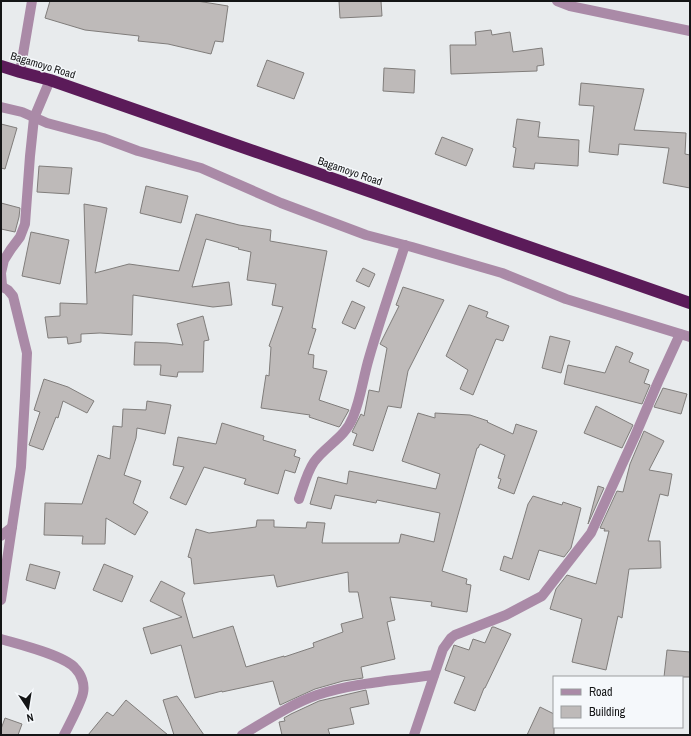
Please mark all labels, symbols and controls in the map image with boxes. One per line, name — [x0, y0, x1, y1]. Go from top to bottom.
street label: Bagamoyo Road — [9, 48, 77, 82]
street label: Bagamoyo Road — [316, 153, 384, 189]
legend — [553, 676, 683, 728]
text: Road — [589, 684, 613, 700]
north arrow — [8, 688, 48, 728]
text: Building — [589, 704, 626, 720]
text: N — [25, 710, 35, 725]

